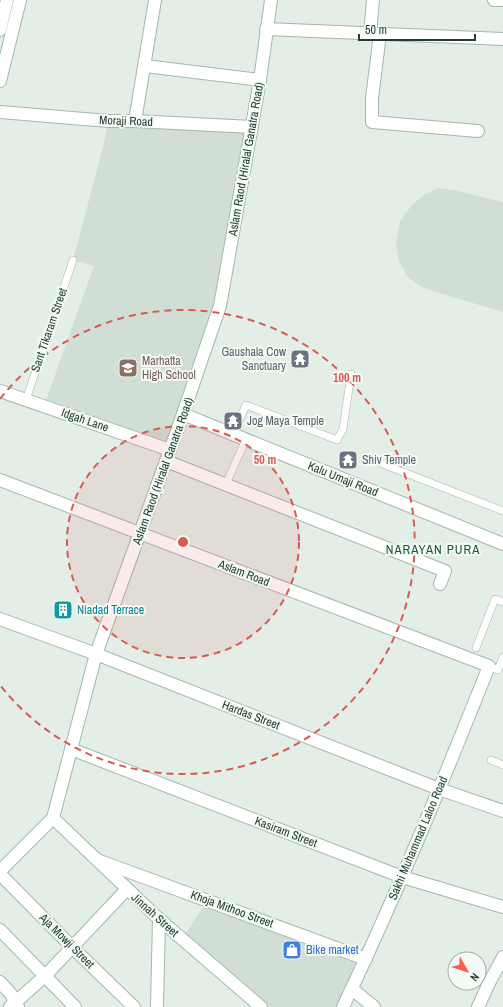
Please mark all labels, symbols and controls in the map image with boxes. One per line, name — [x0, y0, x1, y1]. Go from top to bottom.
scale bar — [359, 16, 475, 42]
text: 50 m — [365, 22, 387, 38]
street label: Aslam Raod (Hiralal Ganatra Road) — [224, 81, 267, 238]
street label: Moraji Road — [99, 112, 153, 130]
street label: Sant Tikaram Street — [27, 286, 71, 374]
place label: Gaushala Cow Sanctuary — [221, 344, 287, 374]
temple icon: Gaushala Cow Sanctuary — [289, 348, 311, 370]
place label: Marhatta High School — [142, 353, 196, 383]
school or university icon: Marhatta High School — [117, 357, 139, 379]
text: 100 m — [333, 370, 361, 386]
street label: Aslam Raod (Hiralal Ganatra Road) — [128, 395, 197, 548]
street label: Idgah Lane — [59, 404, 111, 436]
temple icon: Jog Maya Temple — [222, 410, 244, 432]
place label: Jog Maya Temple — [247, 413, 324, 429]
temple icon: Shiv Temple — [337, 449, 359, 471]
text: 50 m — [254, 452, 276, 468]
place label: Shiv Temple — [362, 452, 416, 468]
street label: Kalu Umaji Road — [306, 458, 380, 500]
centre of rings — [176, 535, 190, 549]
district label: NARAYAN PURA — [386, 541, 480, 558]
street label: Aslam Road — [215, 556, 272, 590]
building icon: Niadad Terrace — [52, 599, 74, 621]
place label: Niadad Terrace — [77, 602, 144, 618]
street label: Hardas Street — [220, 697, 282, 733]
street label: Sakhi Muhammad Laloo Road — [385, 774, 451, 902]
street label: Kasiram Street — [252, 813, 320, 851]
street label: Khoja Mithoo Street — [188, 887, 276, 931]
street label: Jinnah Street — [128, 889, 182, 941]
street label: Aja Mowji Street — [35, 909, 98, 972]
shop icon: Bike market — [281, 939, 303, 961]
place label: Bike market — [306, 942, 359, 958]
north arrow — [447, 951, 487, 991]
text: N — [467, 970, 482, 984]

